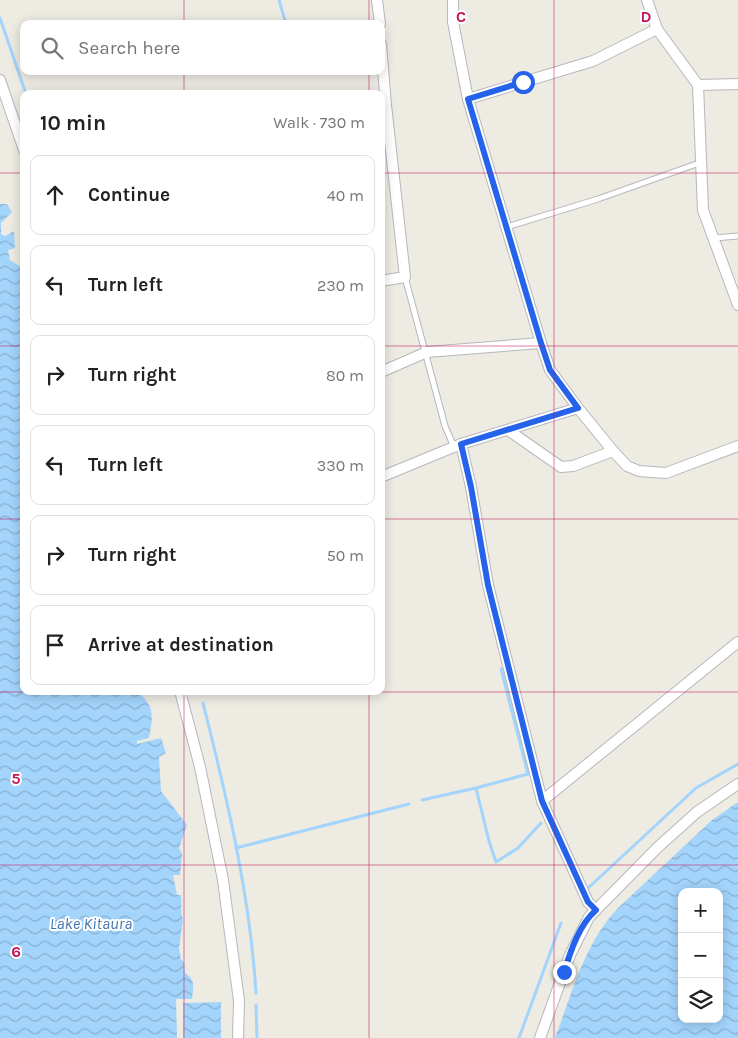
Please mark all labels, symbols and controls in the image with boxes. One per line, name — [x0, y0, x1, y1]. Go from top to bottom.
text: C — [456, 7, 466, 26]
text: D — [641, 7, 652, 26]
search box — [20, 20, 385, 75]
icon: search — [38, 34, 66, 62]
text: Search here — [78, 37, 180, 59]
route start — [512, 71, 535, 94]
text: 10 min — [40, 111, 106, 135]
text: Walk · 730 m — [273, 113, 365, 132]
icon: ahead — [41, 181, 69, 209]
text: Continue — [88, 184, 170, 206]
text: 40 m — [327, 186, 364, 205]
icon: left — [41, 271, 69, 299]
text: Turn left — [88, 274, 163, 296]
text: 230 m — [317, 276, 364, 295]
icon: right — [41, 361, 69, 389]
text: Turn right — [88, 364, 177, 386]
text: 80 m — [326, 366, 364, 385]
icon: left — [41, 451, 69, 479]
text: Turn left — [88, 454, 163, 476]
text: 330 m — [317, 456, 364, 475]
icon: right — [41, 541, 69, 569]
text: Turn right — [88, 544, 177, 566]
text: 50 m — [327, 546, 364, 565]
icon: arrive — [41, 631, 69, 659]
text: Arrive at destination — [88, 634, 274, 656]
text: 5 — [11, 769, 21, 788]
map controls — [678, 888, 723, 1023]
button: + — [678, 888, 723, 933]
water label: Lake Kitaura — [50, 914, 132, 933]
button: − — [678, 933, 723, 978]
text: 6 — [11, 942, 21, 961]
route end — [553, 961, 576, 984]
button: layers — [678, 978, 723, 1023]

